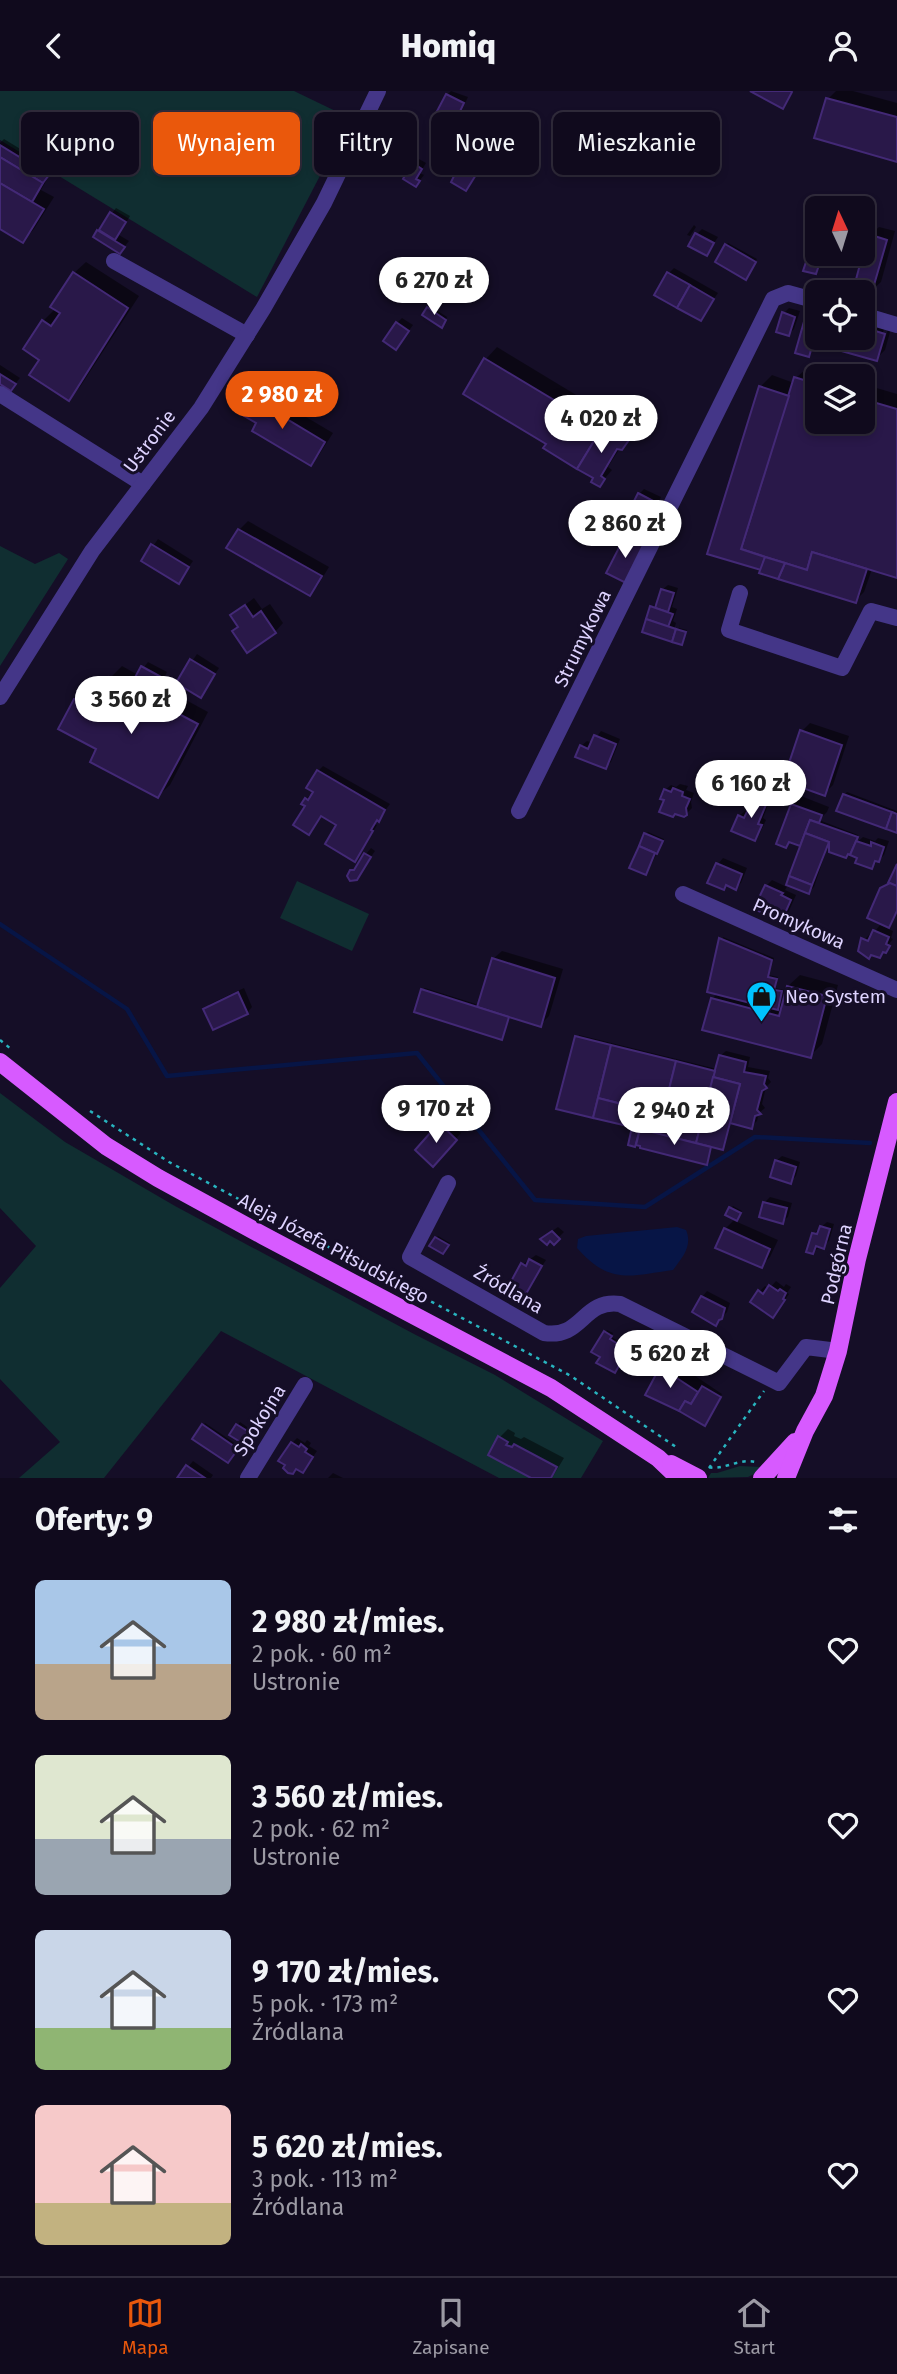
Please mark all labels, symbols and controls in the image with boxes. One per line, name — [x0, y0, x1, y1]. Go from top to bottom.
icon: back — [35, 27, 73, 65]
text: Homiq — [401, 27, 496, 65]
icon: person — [824, 27, 862, 65]
chip: Kupno — [21, 112, 139, 175]
chip: Wynajem — [153, 112, 300, 175]
chip: Filtry — [314, 112, 417, 175]
chip: Nowe — [431, 112, 539, 175]
chip: Mieszkanie — [553, 112, 720, 175]
north arrow — [805, 196, 875, 266]
map controls — [805, 196, 875, 434]
pin: 6 270 zł — [362, 257, 506, 317]
text: 6 270 zł — [395, 266, 473, 294]
button: locate — [805, 280, 875, 350]
button: layers — [805, 364, 875, 434]
pin: 2 980 zł — [210, 371, 354, 431]
text: 2 980 zł — [242, 380, 322, 408]
pin: 4 020 zł — [529, 395, 673, 455]
text: 4 020 zł — [561, 404, 641, 432]
street label: Ustronie — [118, 405, 181, 477]
pin: 2 860 zł — [553, 501, 697, 560]
text: 2 860 zł — [584, 509, 666, 537]
street label: Strumykowa — [549, 586, 616, 691]
pin: 3 560 zł — [59, 677, 203, 736]
text: 3 560 zł — [91, 685, 171, 713]
pin: 6 160 zł — [679, 761, 823, 820]
text: 6 160 zł — [711, 769, 791, 797]
street label: Promykowa — [749, 893, 848, 954]
shop icon: Neo System — [745, 979, 779, 1023]
place label: Neo System — [785, 985, 886, 1008]
pin: 9 170 zł — [364, 1086, 508, 1145]
pin: 2 940 zł — [602, 1087, 746, 1147]
text: 9 170 zł — [398, 1094, 474, 1122]
text: 2 940 zł — [634, 1096, 714, 1124]
street label: Aleja Józefa Piłsudskiego — [234, 1188, 433, 1309]
street label: Podgórna — [816, 1221, 857, 1307]
street label: Źródlana — [470, 1260, 547, 1318]
pin: 5 620 zł — [598, 1331, 742, 1390]
text: 5 620 zł — [630, 1339, 710, 1367]
street label: Spokojna — [228, 1380, 290, 1460]
icon: filters — [824, 1501, 862, 1539]
text: Oferty: 9 — [35, 1502, 153, 1538]
text: 2 980 zł/mies. — [252, 1604, 444, 1640]
icon: home — [91, 1608, 175, 1692]
icon: heart — [824, 1631, 862, 1669]
text: 2 pok. · 60 m² — [252, 1640, 392, 1668]
text: Ustronie — [252, 1668, 340, 1696]
text: 3 560 zł/mies. — [252, 1779, 443, 1815]
icon: home — [91, 1783, 175, 1867]
icon: heart — [824, 1806, 862, 1844]
text: 2 pok. · 62 m² — [252, 1815, 390, 1843]
text: Ustronie — [252, 1843, 340, 1871]
text: 9 170 zł/mies. — [252, 1954, 439, 1990]
icon: home — [91, 1958, 175, 2042]
icon: heart — [824, 1981, 862, 2019]
text: 5 pok. · 173 m² — [252, 1990, 398, 2018]
text: Źródlana — [252, 2018, 344, 2046]
text: 5 620 zł/mies. — [252, 2129, 443, 2165]
icon: home — [91, 2133, 175, 2217]
icon: heart — [824, 2156, 862, 2194]
text: 3 pok. · 113 m² — [252, 2165, 398, 2193]
text: Źródlana — [252, 2193, 344, 2221]
tab: Mapa — [122, 2294, 169, 2359]
tab: Zapisane — [412, 2294, 490, 2359]
tab: Start — [733, 2294, 775, 2359]

